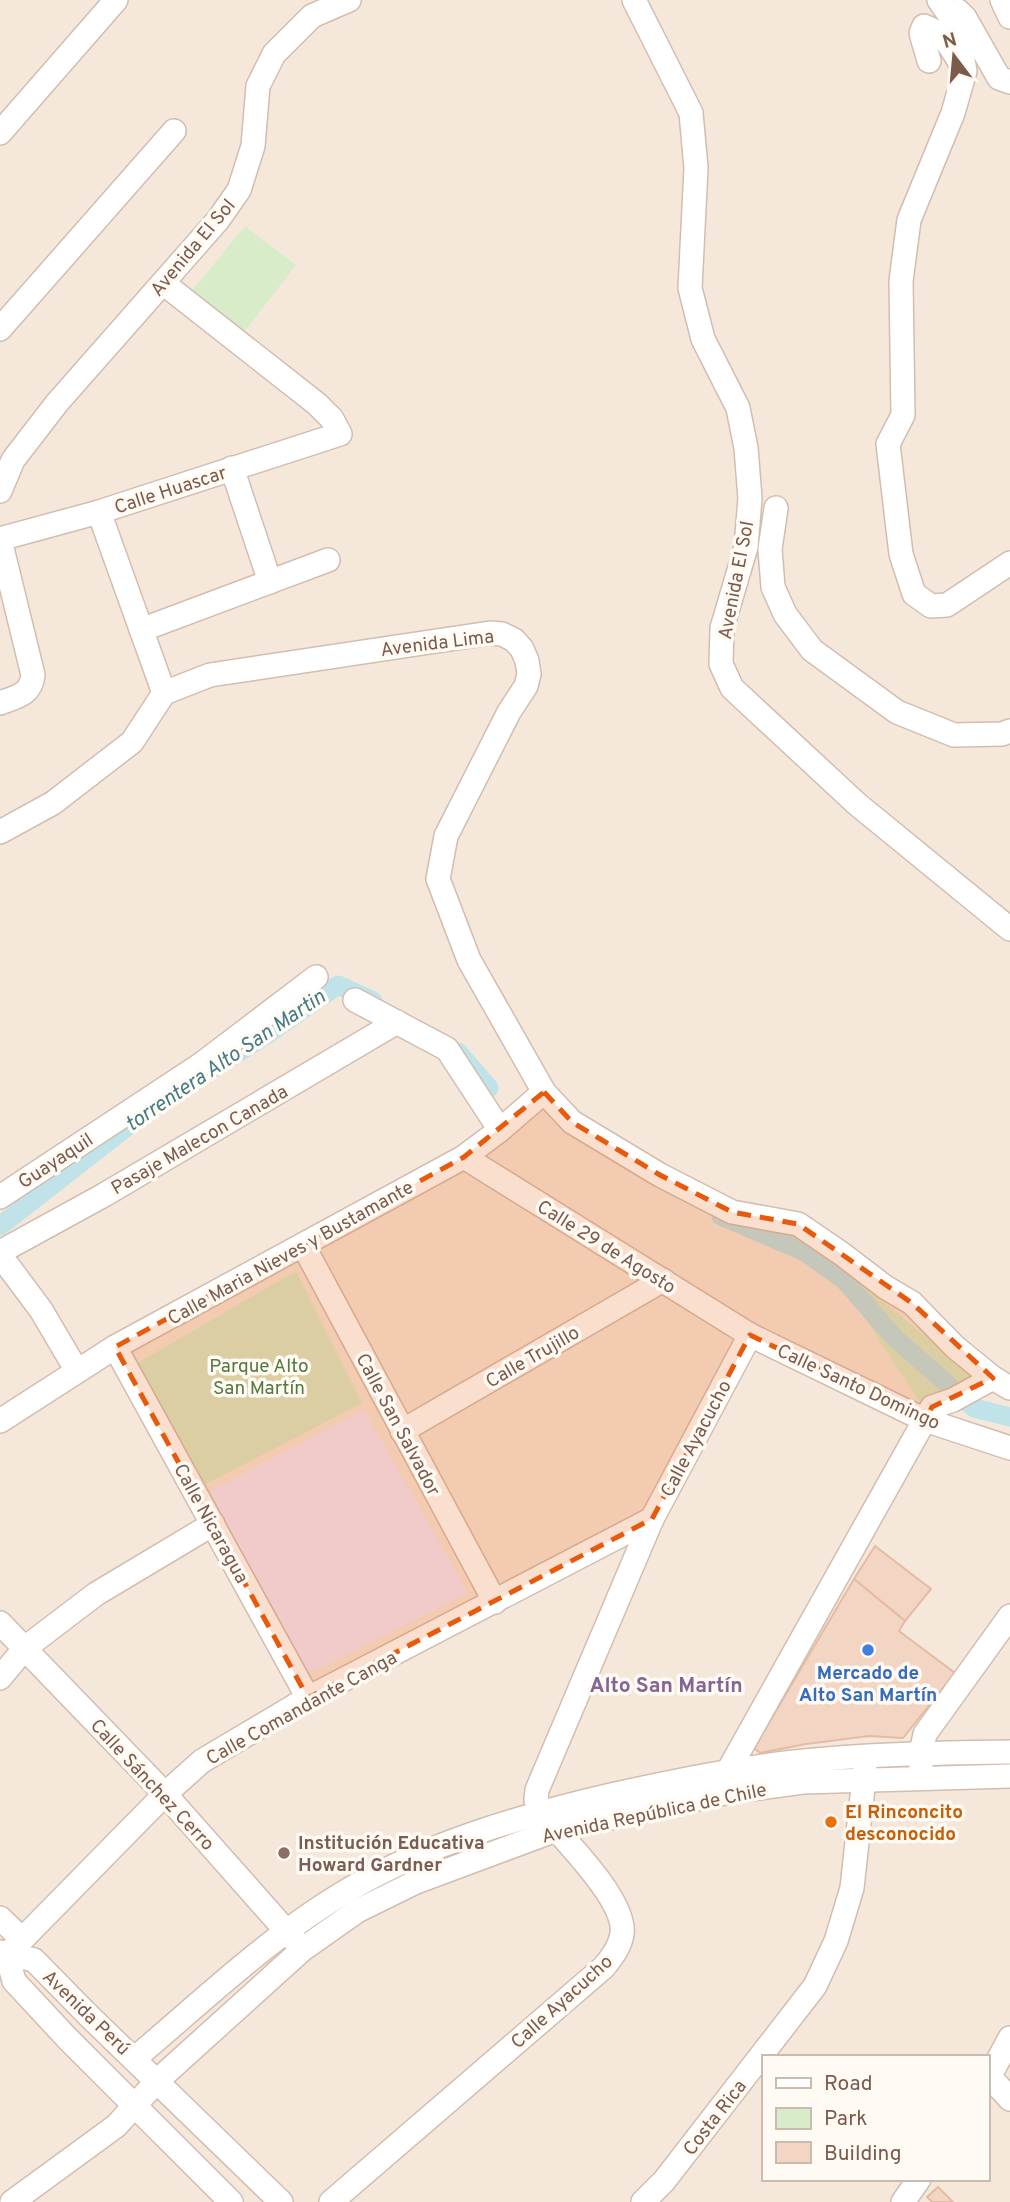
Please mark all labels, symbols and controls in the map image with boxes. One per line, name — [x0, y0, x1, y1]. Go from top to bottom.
north arrow — [919, 21, 989, 91]
text: N — [940, 28, 960, 55]
street label: Avenida El Sol — [146, 195, 241, 302]
street label: Calle Huascar — [111, 461, 230, 520]
street label: Avenida El Sol — [714, 519, 760, 642]
street label: Avenida Lima — [379, 625, 495, 663]
water label: torrentera Alto San Martin — [121, 984, 332, 1138]
street label: Pasaje Malecon Canada — [107, 1080, 293, 1201]
street label: Guayaquil — [14, 1128, 98, 1195]
street label: Calle Maria Nieves y Bustamante — [164, 1176, 418, 1331]
street label: Calle 29 de Agosto — [532, 1195, 680, 1300]
street label: Calle Trujillo — [482, 1321, 584, 1394]
street label: Calle Santo Domingo — [773, 1339, 944, 1436]
street label: Calle San Salvador — [349, 1349, 445, 1501]
park label: Parque Alto San Martín — [209, 1355, 309, 1401]
street label: Calle Ayacucho — [656, 1376, 738, 1502]
street label: Calle Nicaragua — [167, 1460, 253, 1588]
marker: Mercado de Alto San Martín — [860, 1642, 876, 1658]
street label: Calle Comandante Canga — [202, 1646, 402, 1771]
place label: Mercado de Alto San Martín — [799, 1662, 937, 1708]
district label: Alto San Martín — [589, 1673, 743, 1700]
street label: Calle Sánchez Cerro — [84, 1714, 219, 1856]
street label: Avenida República de Chile — [540, 1778, 769, 1850]
place label: El Rinconcito desconocido — [845, 1801, 963, 1847]
marker: El Rinconcito desconocido — [823, 1814, 839, 1830]
place label: Institución Educativa Howard Gardner — [298, 1832, 484, 1878]
marker: Institución Educativa Howard Gardner — [276, 1845, 292, 1861]
street label: Calle Ayacucho — [506, 1950, 618, 2055]
street label: Avenida Perú — [37, 1966, 135, 2061]
legend — [762, 2055, 989, 2181]
text: Road — [824, 2071, 873, 2098]
street label: Costa Rica — [678, 2075, 753, 2161]
text: Park — [824, 2106, 867, 2133]
text: Building — [824, 2141, 902, 2168]

